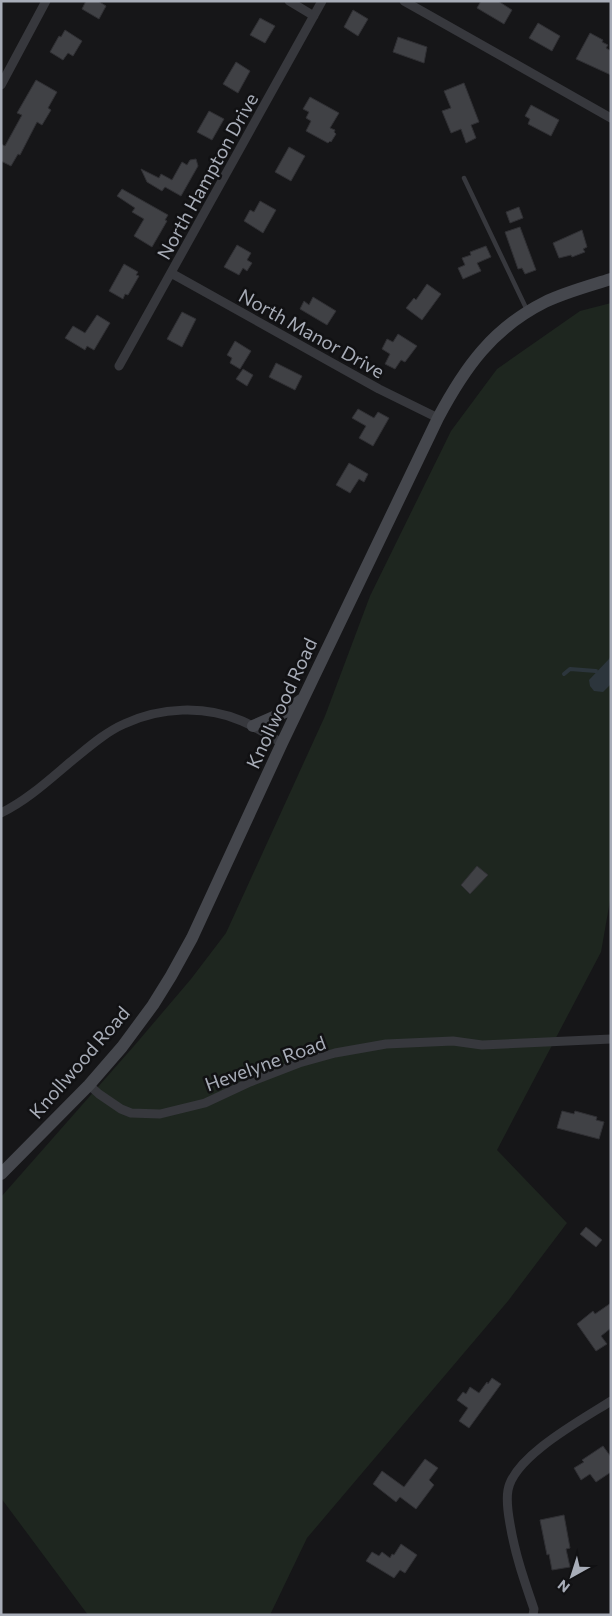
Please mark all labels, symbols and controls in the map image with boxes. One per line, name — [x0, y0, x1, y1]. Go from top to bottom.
street label: North Hampton Drive — [152, 89, 262, 263]
street label: North Manor Drive — [235, 283, 389, 383]
street label: Knollwood Road — [241, 634, 321, 772]
street label: Knollwood Road — [24, 1001, 134, 1123]
street label: Hevelyne Road — [201, 1030, 329, 1096]
north arrow — [547, 1551, 597, 1601]
text: N — [554, 1577, 573, 1596]

